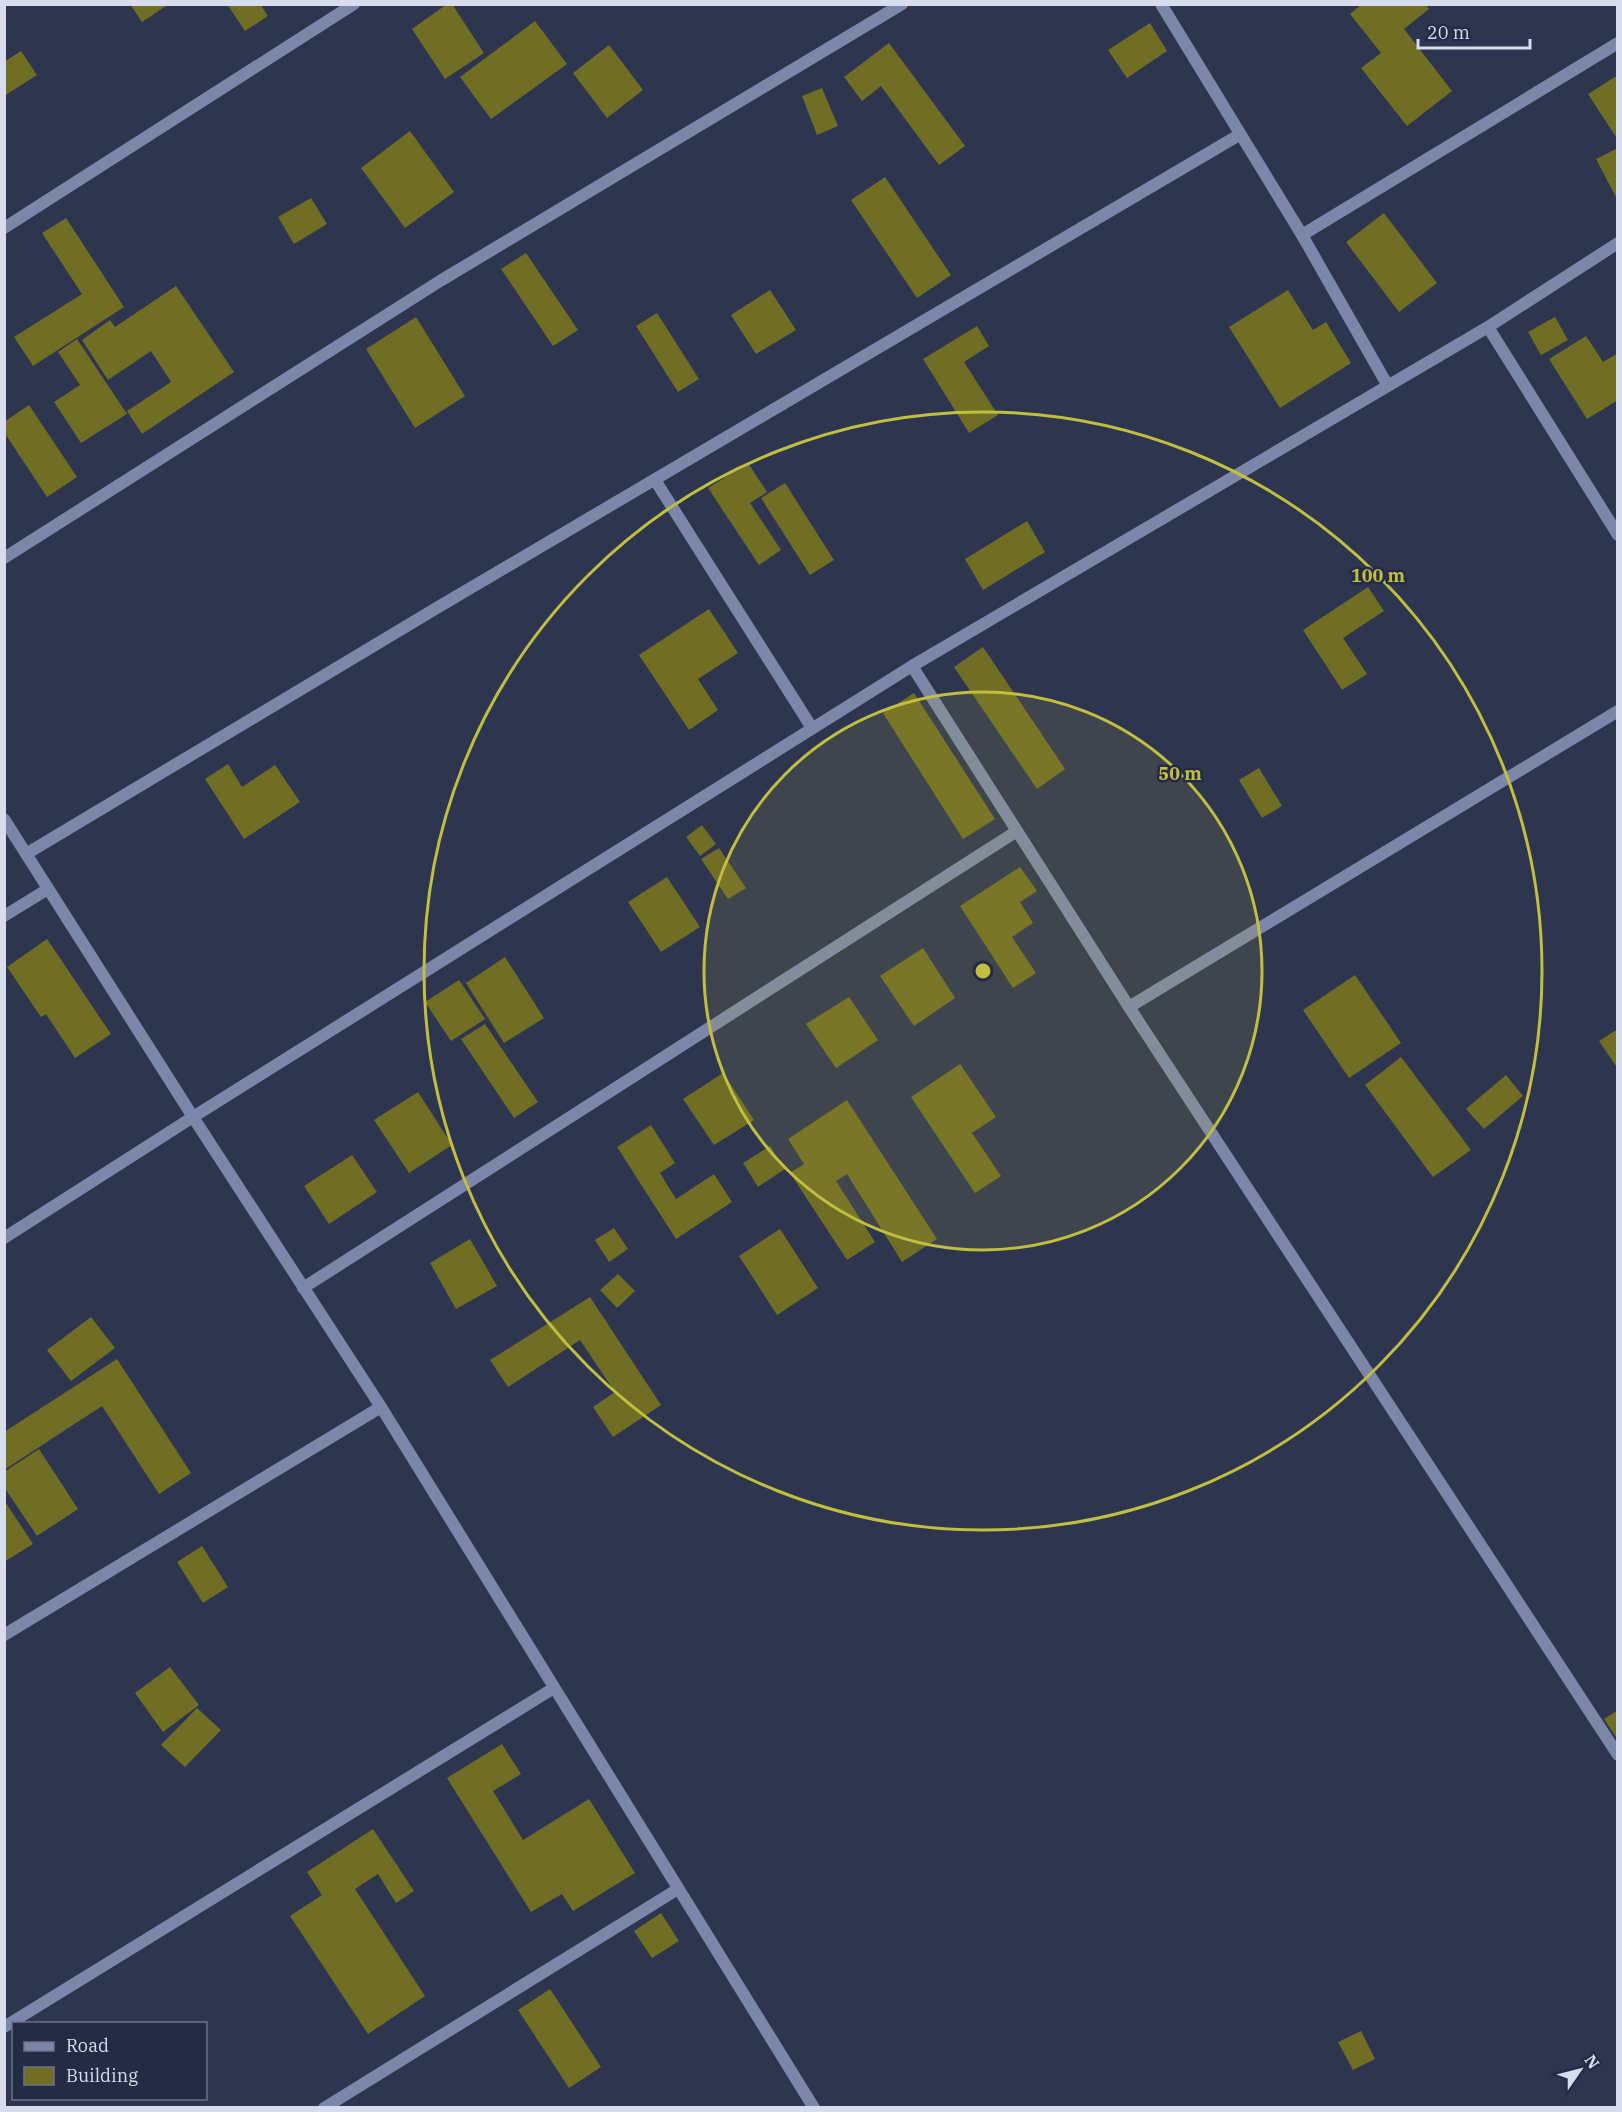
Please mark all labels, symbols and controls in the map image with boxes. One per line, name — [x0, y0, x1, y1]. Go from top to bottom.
scale bar — [1418, 12, 1530, 50]
text: 20 m — [1427, 21, 1470, 44]
text: 100 m — [1351, 564, 1406, 587]
text: 50 m — [1158, 762, 1202, 785]
centre of rings — [973, 961, 993, 981]
legend — [12, 2022, 207, 2100]
text: Road — [66, 2034, 109, 2057]
north arrow — [1550, 2040, 1610, 2100]
text: N — [1580, 2050, 1604, 2072]
text: Building — [66, 2064, 138, 2087]

